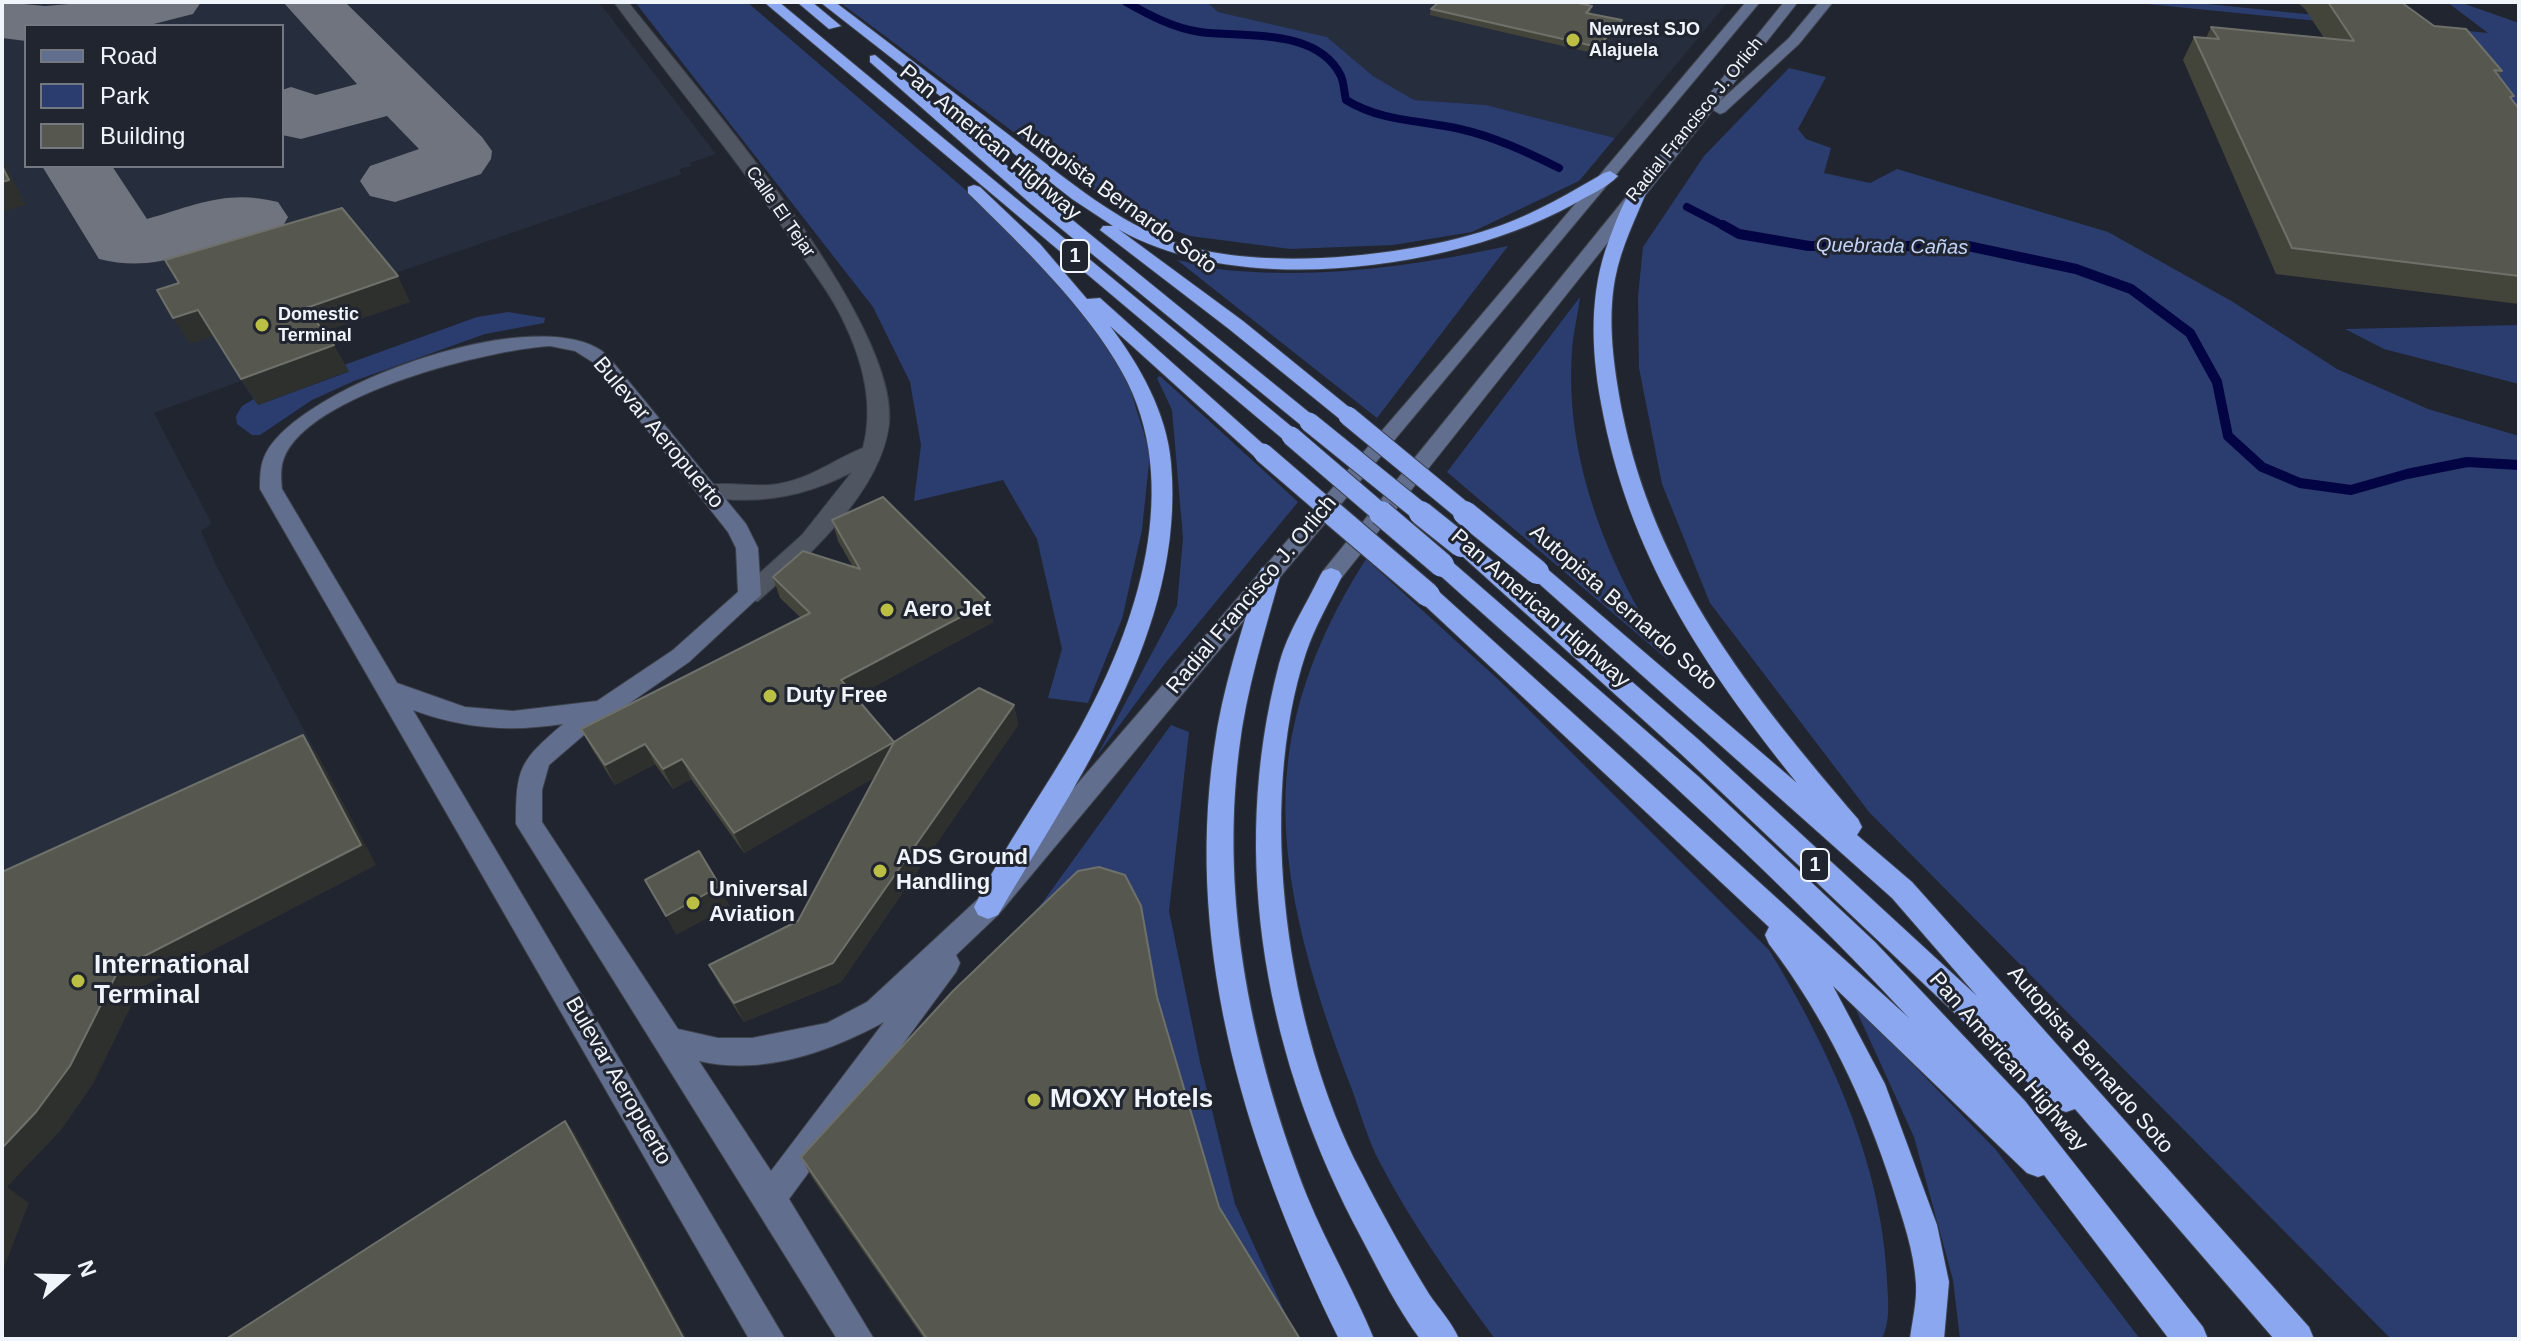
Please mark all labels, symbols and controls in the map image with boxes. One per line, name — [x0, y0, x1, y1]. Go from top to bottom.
place label: Newrest SJO Alajuela — [1589, 19, 1700, 62]
legend — [24, 24, 284, 168]
marker: Newrest SJO Alajuela — [1564, 31, 1582, 49]
street label: Radial Francisco J. Orlich — [1622, 34, 1768, 206]
text: Road — [100, 42, 157, 69]
street label: Pan American Highway — [894, 59, 1086, 227]
text: Park — [100, 82, 149, 109]
street label: Autopista Bernardo Soto — [1012, 118, 1222, 280]
text: Building — [100, 122, 185, 149]
street label: Calle El Tejar — [741, 162, 819, 262]
water label: Quebrada Cañas — [1816, 234, 1968, 260]
road number: 1 — [1061, 240, 1089, 272]
place label: Domestic Terminal — [278, 304, 359, 346]
marker: Domestic Terminal — [253, 316, 271, 334]
street label: Bulevar Aeropuerto — [587, 352, 729, 514]
street label: Radial Francisco J. Orlich — [1161, 491, 1343, 699]
street label: Autopista Bernardo Soto — [1524, 519, 1722, 697]
street label: Pan American Highway — [1445, 524, 1635, 694]
place label: Aero Jet — [903, 597, 991, 623]
marker: Aero Jet — [878, 601, 896, 619]
place label: Duty Free — [786, 683, 887, 709]
marker: Duty Free — [761, 687, 779, 705]
place label: ADS Ground Handling — [896, 845, 1028, 896]
road number: 1 — [1801, 849, 1829, 881]
marker: ADS Ground Handling — [871, 862, 889, 880]
place label: Universal Aviation — [709, 877, 808, 928]
marker: Universal Aviation — [684, 894, 702, 912]
place label: International Terminal — [94, 950, 250, 1012]
street label: Autopista Bernardo Soto — [2001, 961, 2179, 1159]
street label: Pan American Highway — [1923, 967, 2093, 1157]
marker: International Terminal — [69, 972, 87, 990]
street label: Bulevar Aeropuerto — [559, 992, 677, 1170]
place label: MOXY Hotels — [1050, 1084, 1213, 1116]
marker: MOXY Hotels — [1025, 1091, 1043, 1109]
north arrow — [24, 1237, 104, 1317]
text: N — [73, 1257, 101, 1280]

